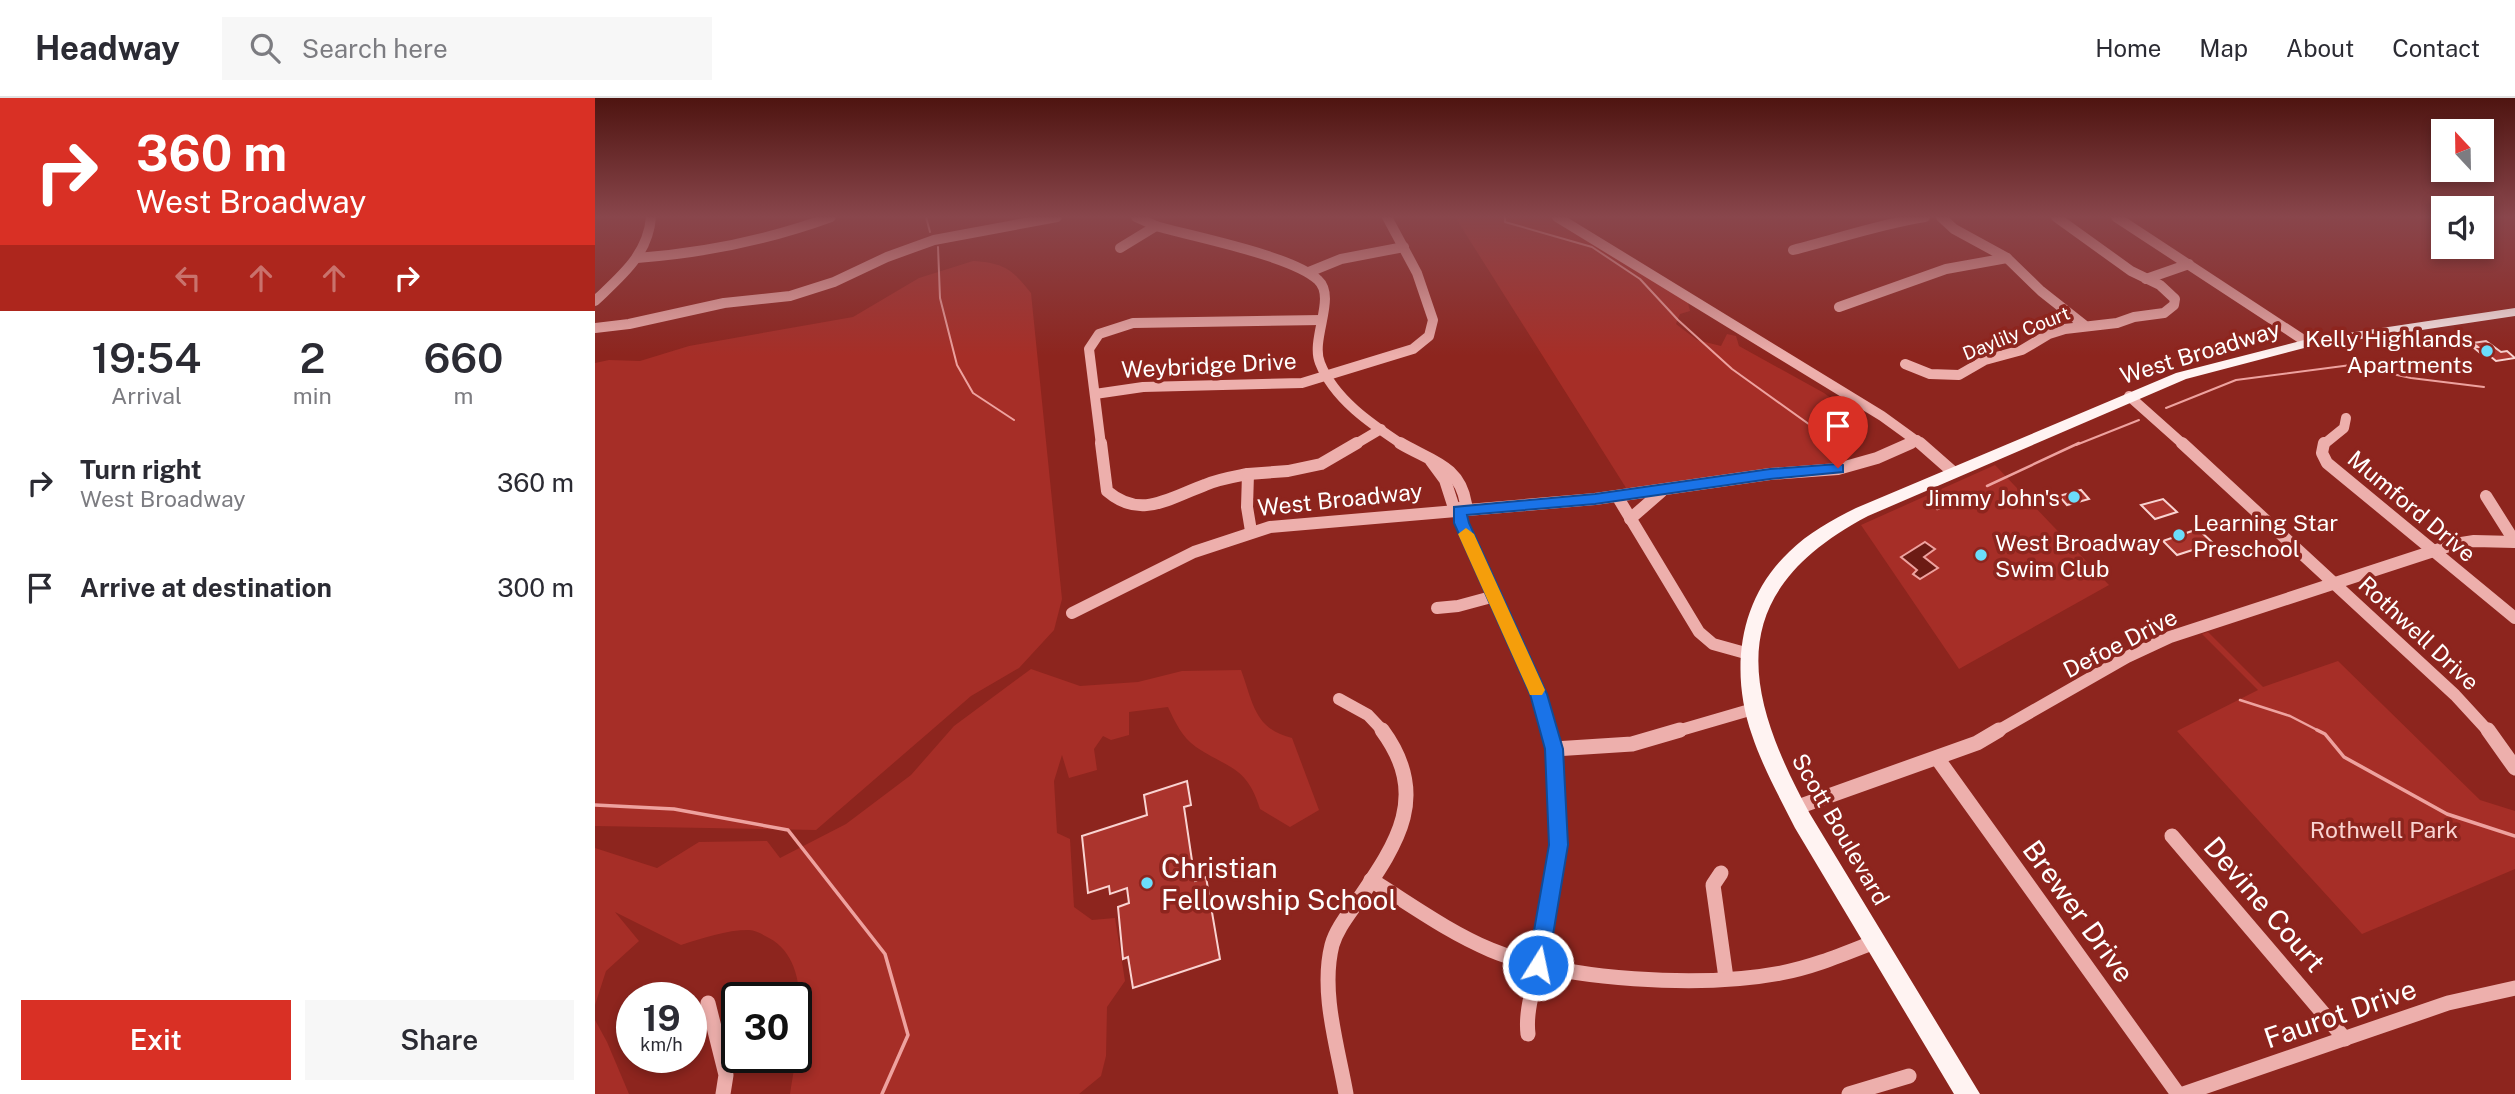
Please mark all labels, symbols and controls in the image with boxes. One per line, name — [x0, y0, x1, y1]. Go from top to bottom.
search box — [222, 17, 712, 80]
text: Headway — [35, 29, 180, 67]
icon: search — [246, 29, 284, 67]
text: Search here — [302, 33, 448, 64]
text: Home — [2095, 34, 2161, 62]
text: Map — [2199, 34, 2248, 62]
text: About — [2286, 34, 2354, 62]
text: Contact — [2392, 34, 2480, 62]
north arrow — [2431, 119, 2494, 182]
map controls — [2431, 119, 2494, 259]
text: 360 m — [136, 124, 287, 182]
icon: right — [21, 126, 112, 217]
text: West Broadway — [136, 183, 366, 220]
button: sound — [2431, 196, 2494, 259]
icon: left — [169, 259, 207, 297]
icon: ahead — [242, 259, 280, 297]
icon: ahead — [315, 259, 353, 297]
icon: right — [388, 259, 426, 297]
street label: Daylily Court — [1959, 302, 2073, 364]
street label: West Broadway — [2117, 315, 2283, 389]
place label: Kelly Highlands Apartments — [2305, 325, 2473, 378]
text: 19:54 — [92, 333, 201, 382]
text: 2 — [299, 333, 325, 382]
text: 660 — [423, 333, 503, 382]
marker: Kelly Highlands Apartments — [2479, 343, 2495, 359]
street label: Weybridge Drive — [1121, 347, 1297, 383]
text: Arrival — [111, 382, 182, 409]
text: min — [293, 382, 332, 409]
text: m — [453, 382, 473, 409]
pin — [1808, 396, 1868, 468]
icon: arrive — [1819, 407, 1857, 445]
street label: Mumford Drive — [2343, 445, 2481, 567]
text: Turn right — [80, 454, 202, 485]
icon: right — [21, 464, 59, 502]
text: 360 m — [497, 467, 574, 498]
street label: West Broadway — [1256, 477, 1424, 521]
place label: Jimmy John's — [1925, 484, 2060, 511]
text: West Broadway — [80, 485, 246, 512]
marker: Jimmy John's — [2066, 489, 2082, 505]
place label: Learning Star Preschool — [2193, 509, 2338, 562]
marker: Learning Star Preschool — [2171, 527, 2187, 543]
place label: West Broadway Swim Club — [1995, 529, 2161, 582]
marker: West Broadway Swim Club — [1973, 547, 1989, 563]
icon: arrive — [21, 569, 59, 607]
street label: Rothwell Drive — [2353, 570, 2485, 696]
text: Arrive at destination — [80, 572, 332, 603]
text: 300 m — [497, 572, 574, 603]
street label: Defoe Drive — [2059, 603, 2181, 683]
street label: Scott Boulevard — [1787, 748, 1895, 910]
park label: Rothwell Park — [2310, 816, 2458, 843]
street label: Devine Court — [2198, 830, 2332, 978]
street label: Brewer Drive — [2016, 834, 2142, 988]
place label: Christian Fellowship School — [1161, 851, 1397, 916]
marker: Christian Fellowship School — [1139, 875, 1155, 891]
position arrow — [1501, 928, 1575, 1002]
street label: Faurot Drive — [2260, 972, 2420, 1054]
speed limit sign: 30 — [721, 982, 812, 1073]
text: 19 — [642, 998, 681, 1039]
button: Exit — [21, 1000, 291, 1080]
button: Share — [305, 1000, 574, 1080]
text: km/h — [640, 1034, 683, 1055]

